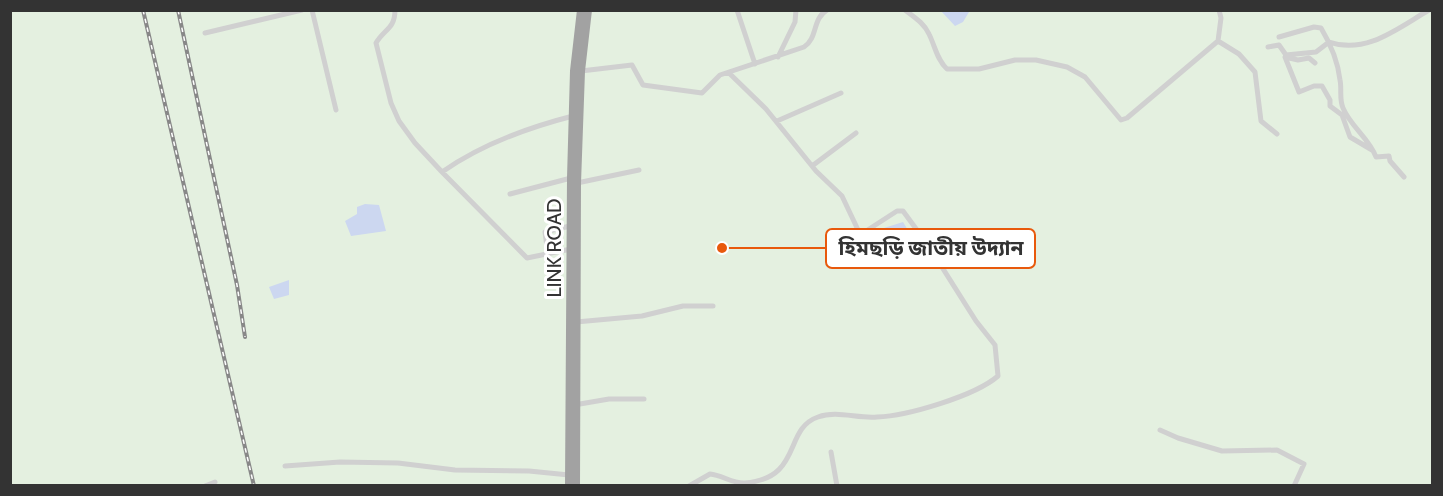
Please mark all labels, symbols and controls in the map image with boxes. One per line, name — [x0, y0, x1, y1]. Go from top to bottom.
street label: LINK ROAD — [542, 198, 566, 298]
callout: হিমছড়ি জাতীয় উদ্যান — [826, 229, 1035, 268]
text: হিমছড়ি জাতীয় উদ্যান — [837, 235, 1025, 260]

